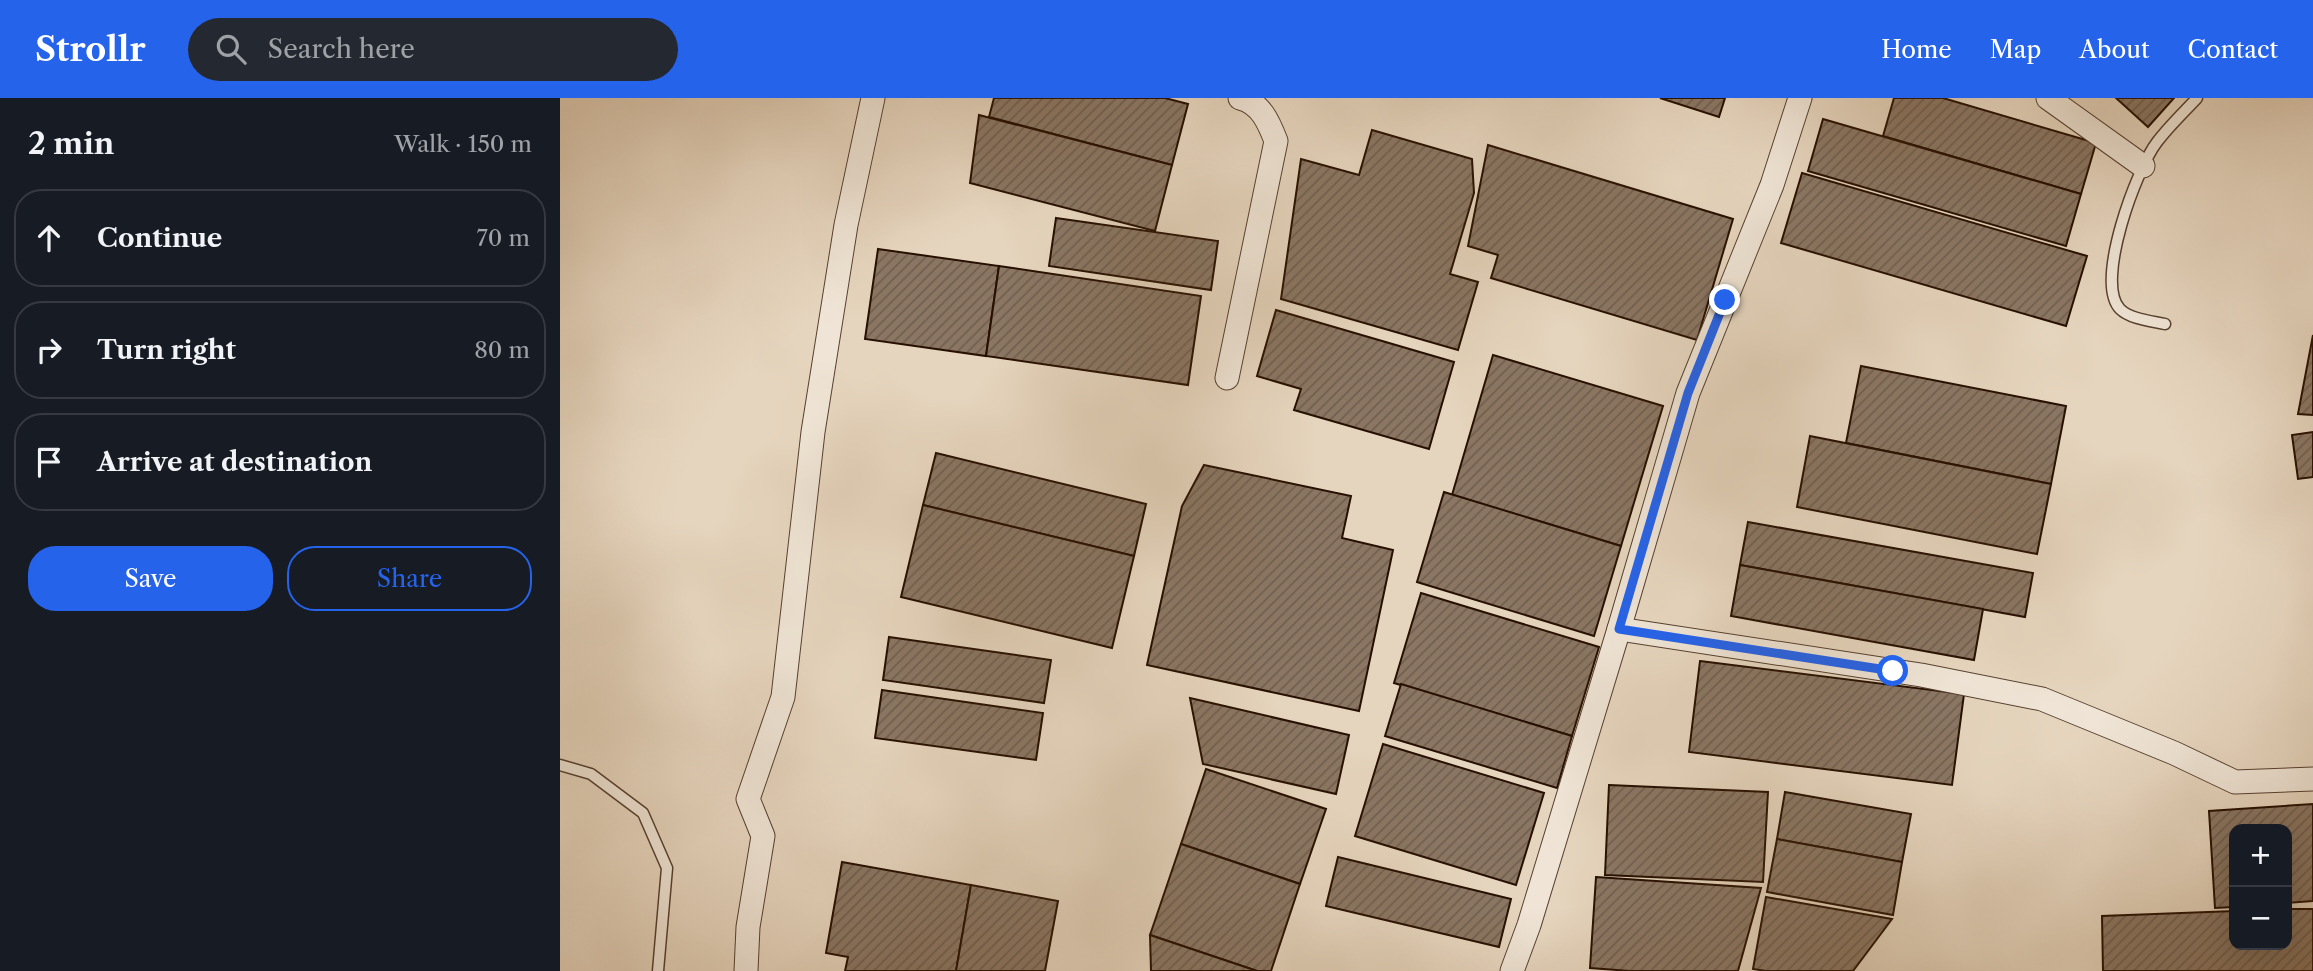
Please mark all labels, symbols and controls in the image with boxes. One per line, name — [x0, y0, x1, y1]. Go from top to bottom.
search box — [188, 18, 678, 81]
text: Strollr — [35, 29, 146, 70]
icon: search — [212, 30, 250, 68]
text: Search here — [268, 33, 415, 65]
text: Home — [1881, 35, 1952, 64]
text: Map — [1990, 35, 2041, 64]
text: About — [2079, 35, 2150, 64]
text: Contact — [2188, 35, 2278, 64]
text: 2 min — [28, 125, 114, 162]
text: Walk · 150 m — [394, 130, 532, 158]
icon: ahead — [30, 219, 68, 257]
text: Continue — [97, 222, 222, 254]
text: 70 m — [477, 224, 530, 252]
route end — [1709, 284, 1740, 315]
icon: right — [30, 331, 68, 369]
text: Turn right — [97, 334, 236, 366]
text: 80 m — [474, 336, 530, 364]
icon: arrive — [30, 443, 68, 481]
text: Arrive at destination — [97, 446, 372, 478]
button: Save — [28, 546, 273, 611]
button: Share — [287, 546, 532, 611]
route start — [1877, 655, 1908, 686]
map controls — [2229, 824, 2292, 950]
button: + — [2229, 824, 2292, 887]
button: − — [2229, 887, 2292, 950]

